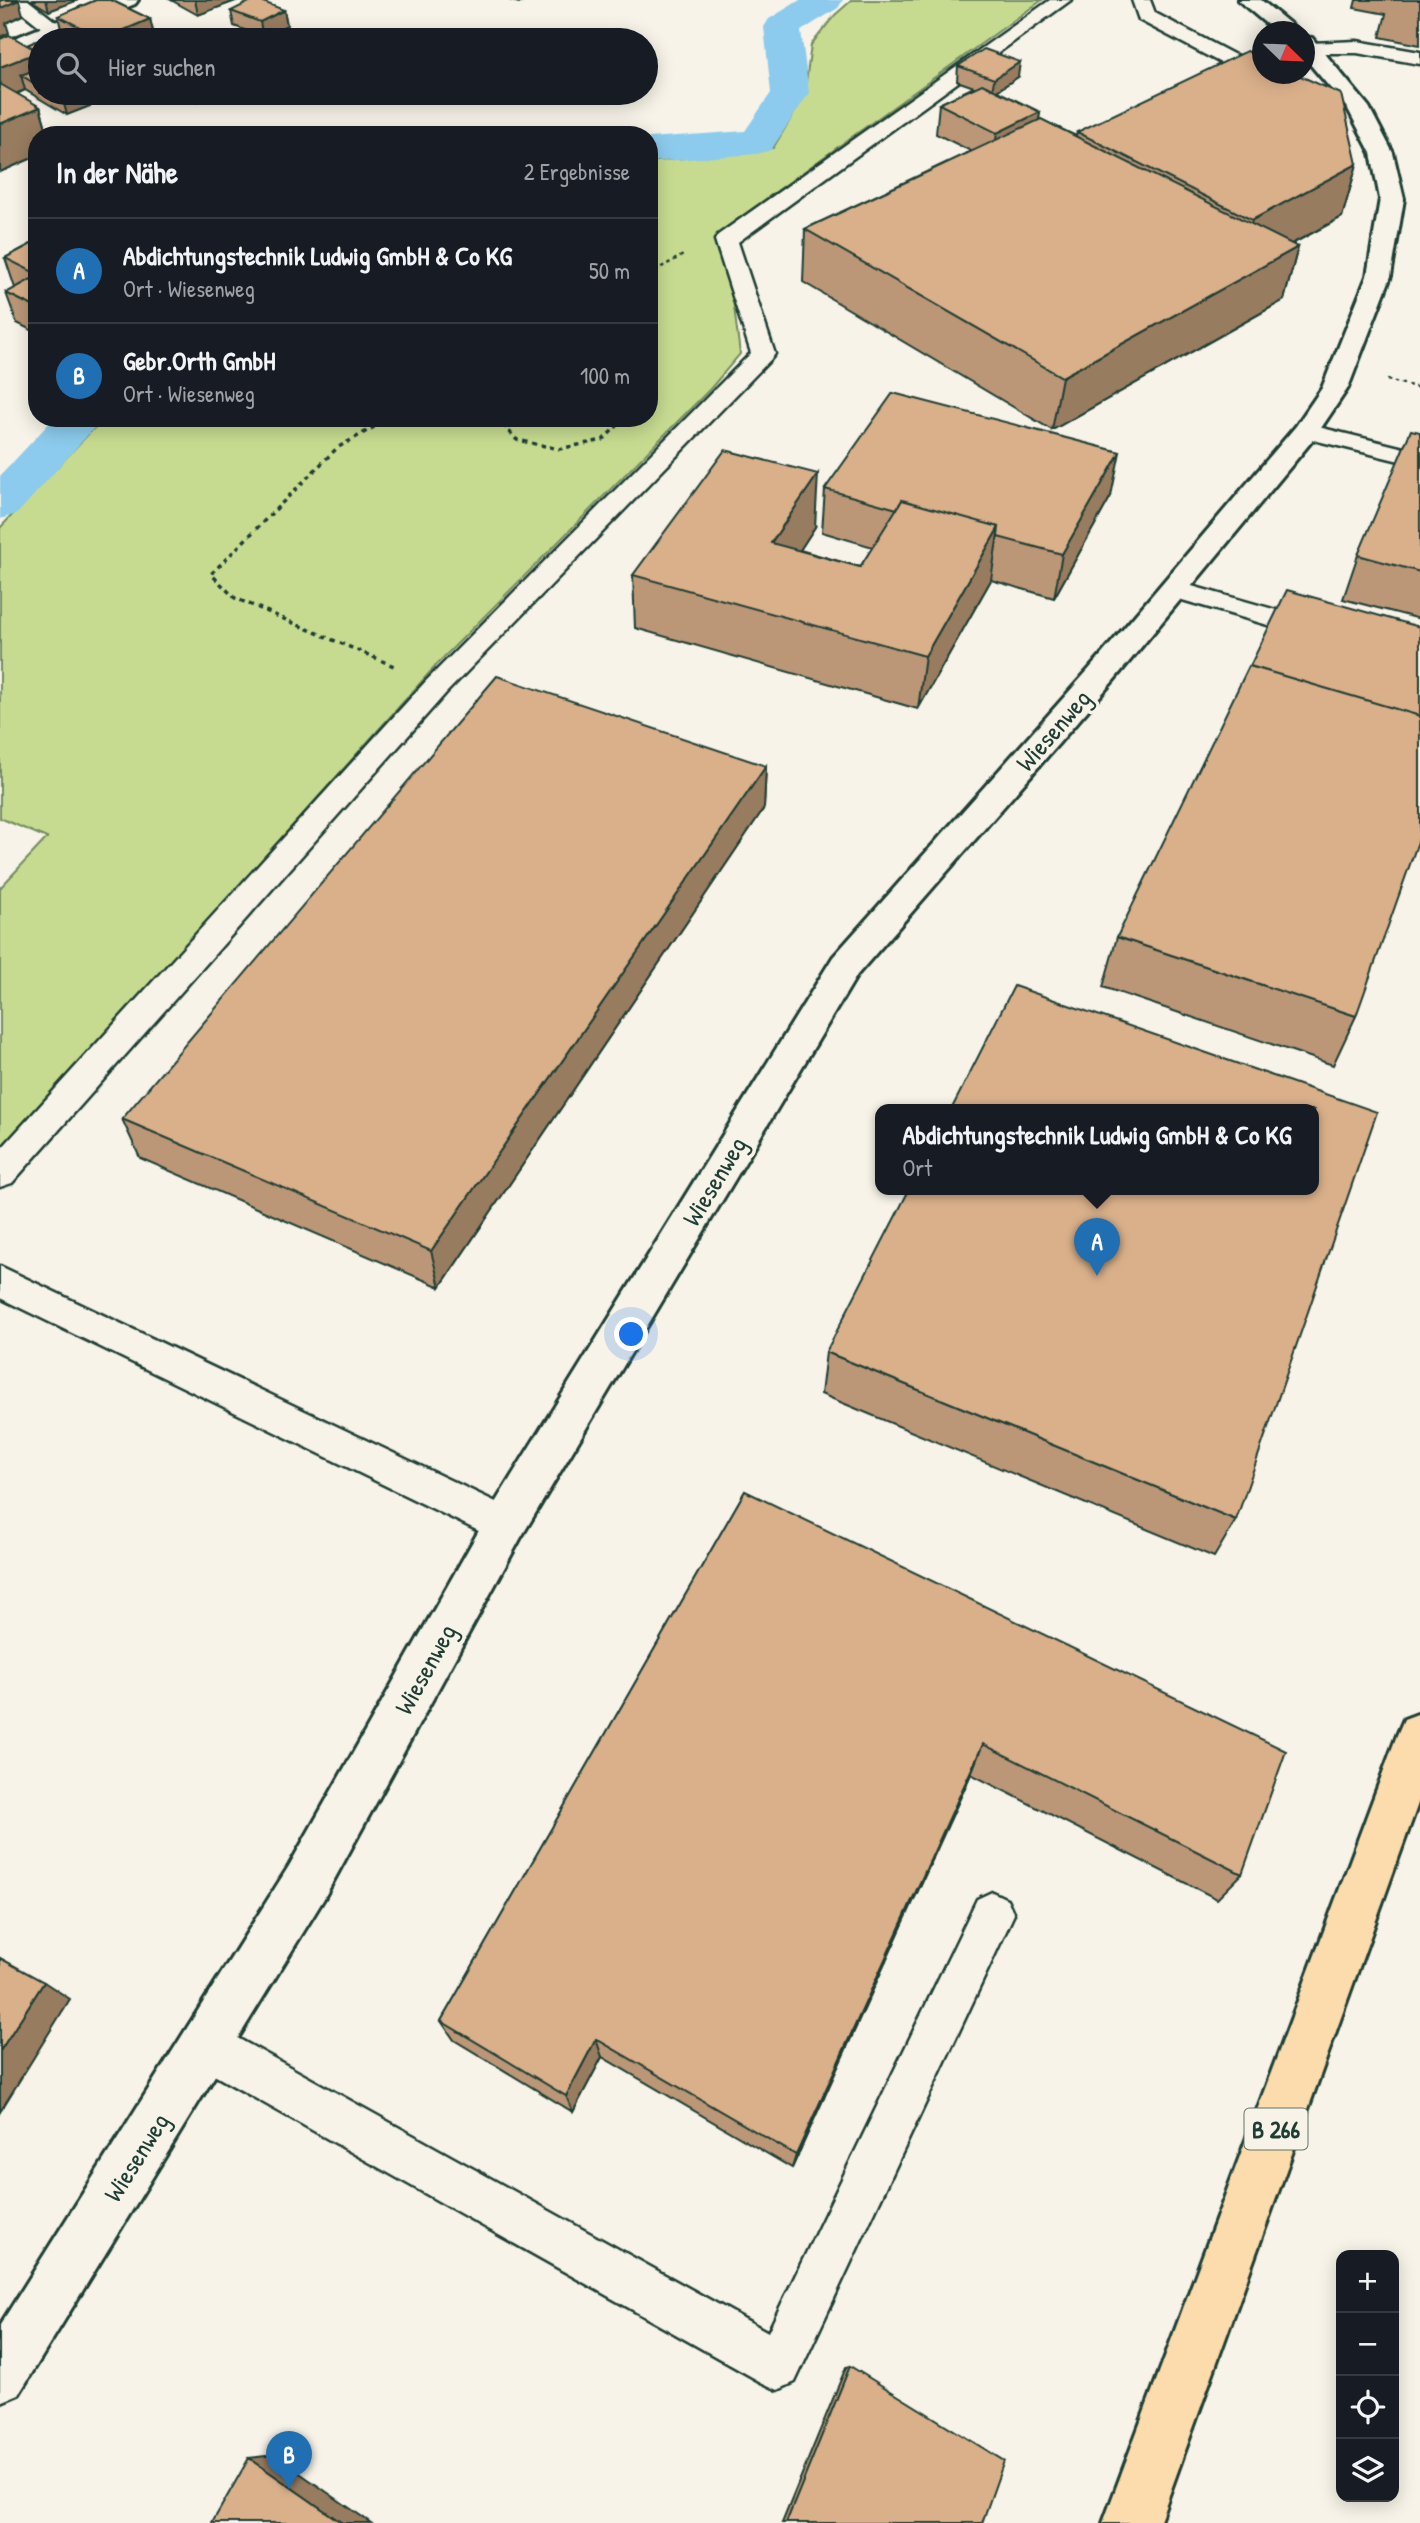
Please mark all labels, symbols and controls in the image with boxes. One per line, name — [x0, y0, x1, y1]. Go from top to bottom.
north arrow — [1252, 21, 1315, 84]
search box — [28, 28, 658, 105]
icon: search — [52, 48, 90, 86]
text: Hier suchen — [108, 49, 216, 84]
text: In der Nähe — [56, 152, 178, 192]
text: 2 Ergebnisse — [524, 156, 630, 187]
text: Abdichtungstechnik Ludwig GmbH & Co KG — [123, 238, 512, 273]
text: A — [73, 255, 85, 286]
text: 50 m — [589, 255, 630, 286]
text: Ort · Wiesenweg — [123, 273, 255, 304]
text: Gebr.Orth GmbH — [123, 343, 275, 378]
text: B — [73, 360, 85, 391]
text: 100 m — [580, 360, 630, 391]
text: Ort · Wiesenweg — [123, 378, 255, 409]
street label: Wiesenweg — [1008, 681, 1098, 779]
popup — [875, 1104, 1319, 1195]
text: Abdichtungstechnik Ludwig GmbH & Co KG — [903, 1117, 1291, 1152]
street label: Wiesenweg — [674, 1130, 754, 1232]
text: Ort — [903, 1152, 932, 1183]
pin: A — [1074, 1218, 1120, 1276]
your location — [614, 1317, 648, 1351]
street label: Wiesenweg — [386, 1618, 464, 1720]
street label: Wiesenweg — [95, 2106, 177, 2208]
road number: B 266 — [1244, 2108, 1308, 2150]
map controls — [1336, 2250, 1399, 2502]
button: + — [1336, 2250, 1399, 2313]
button: − — [1336, 2313, 1399, 2376]
button: locate — [1336, 2376, 1399, 2439]
pin: B — [266, 2431, 312, 2489]
button: layers — [1336, 2439, 1399, 2502]

